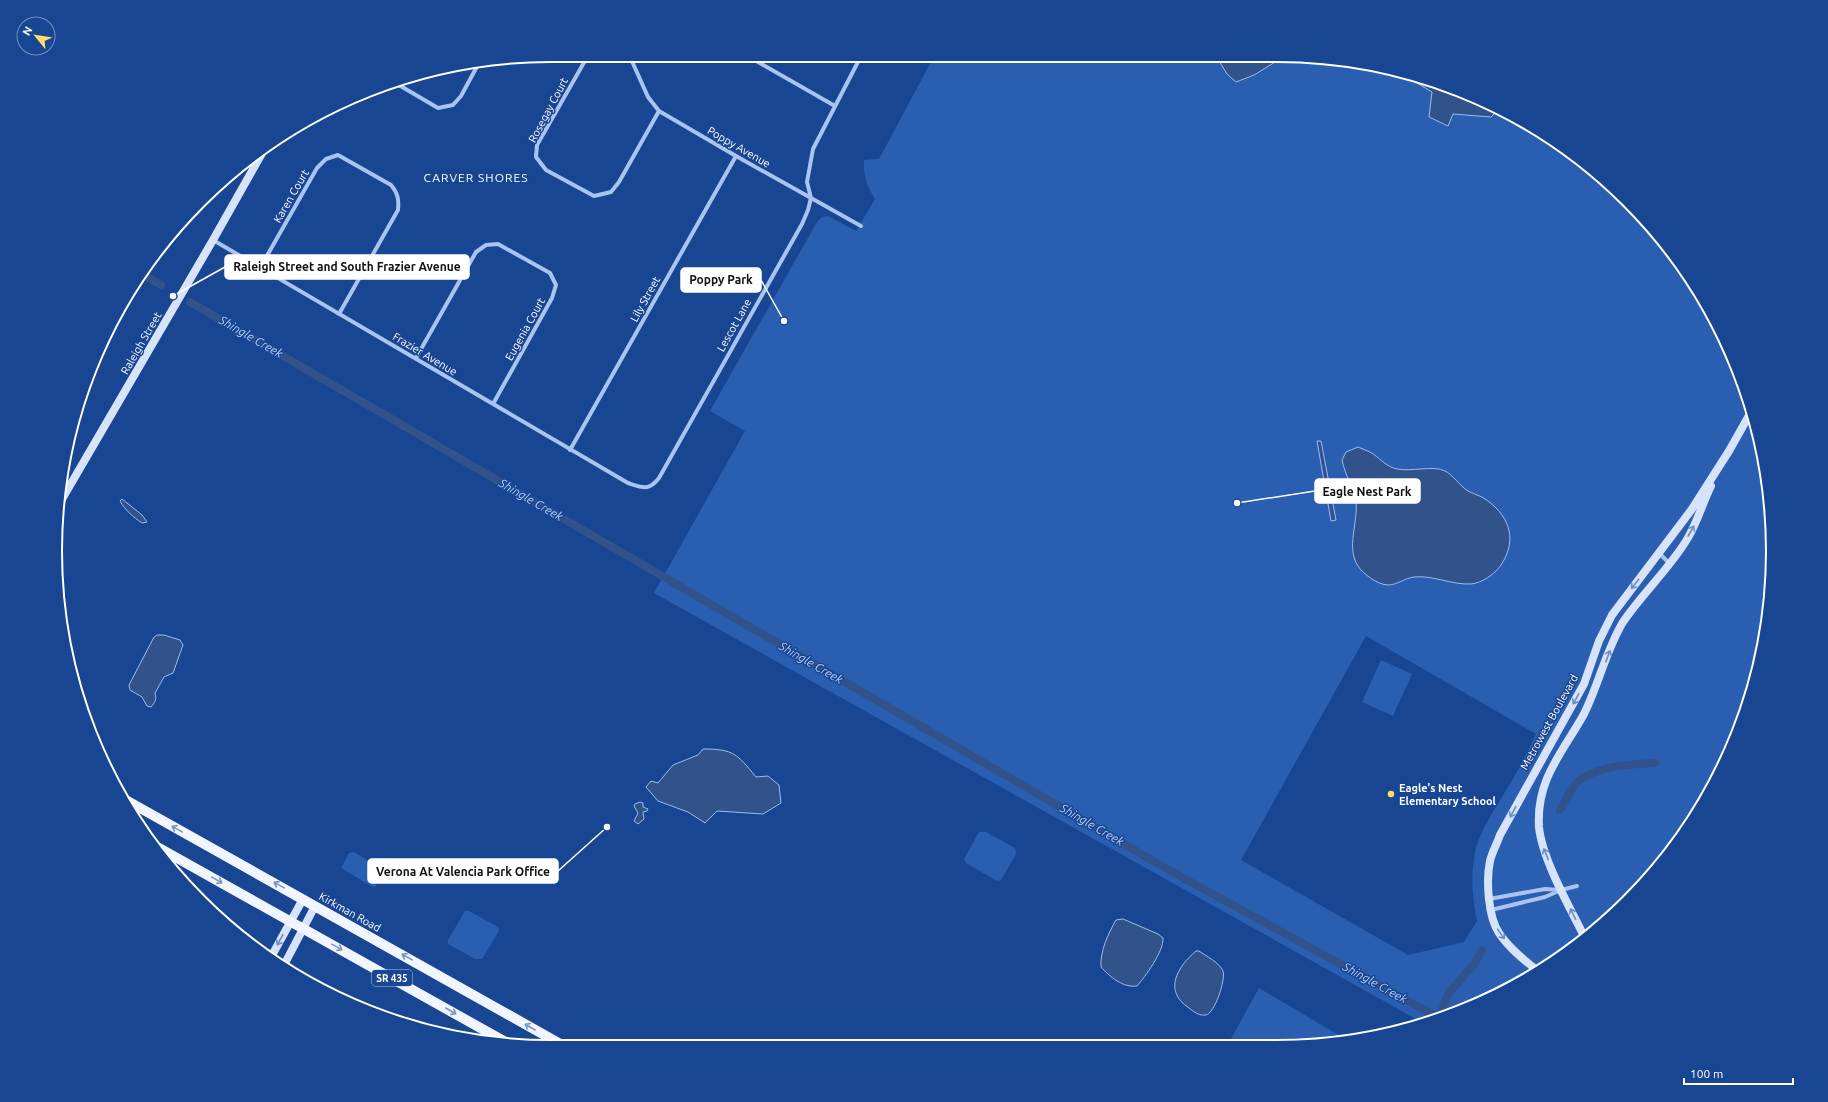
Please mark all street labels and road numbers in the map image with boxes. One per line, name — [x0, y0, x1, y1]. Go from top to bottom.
street label: Rosegay Court — [526, 75, 570, 145]
street label: Poppy Avenue — [705, 124, 773, 170]
street label: Karen Court — [271, 167, 311, 225]
street label: Lily Street — [628, 274, 663, 324]
street label: Eugenia Court — [503, 295, 548, 362]
street label: Lescot Lane — [715, 297, 753, 353]
street label: Raleigh Street — [118, 309, 164, 376]
street label: Frazier Avenue — [391, 330, 459, 378]
street label: Metrowest Boulevard — [1518, 672, 1580, 772]
street label: Kirkman Road — [317, 890, 383, 934]
road number: SR 435 — [372, 970, 412, 986]

